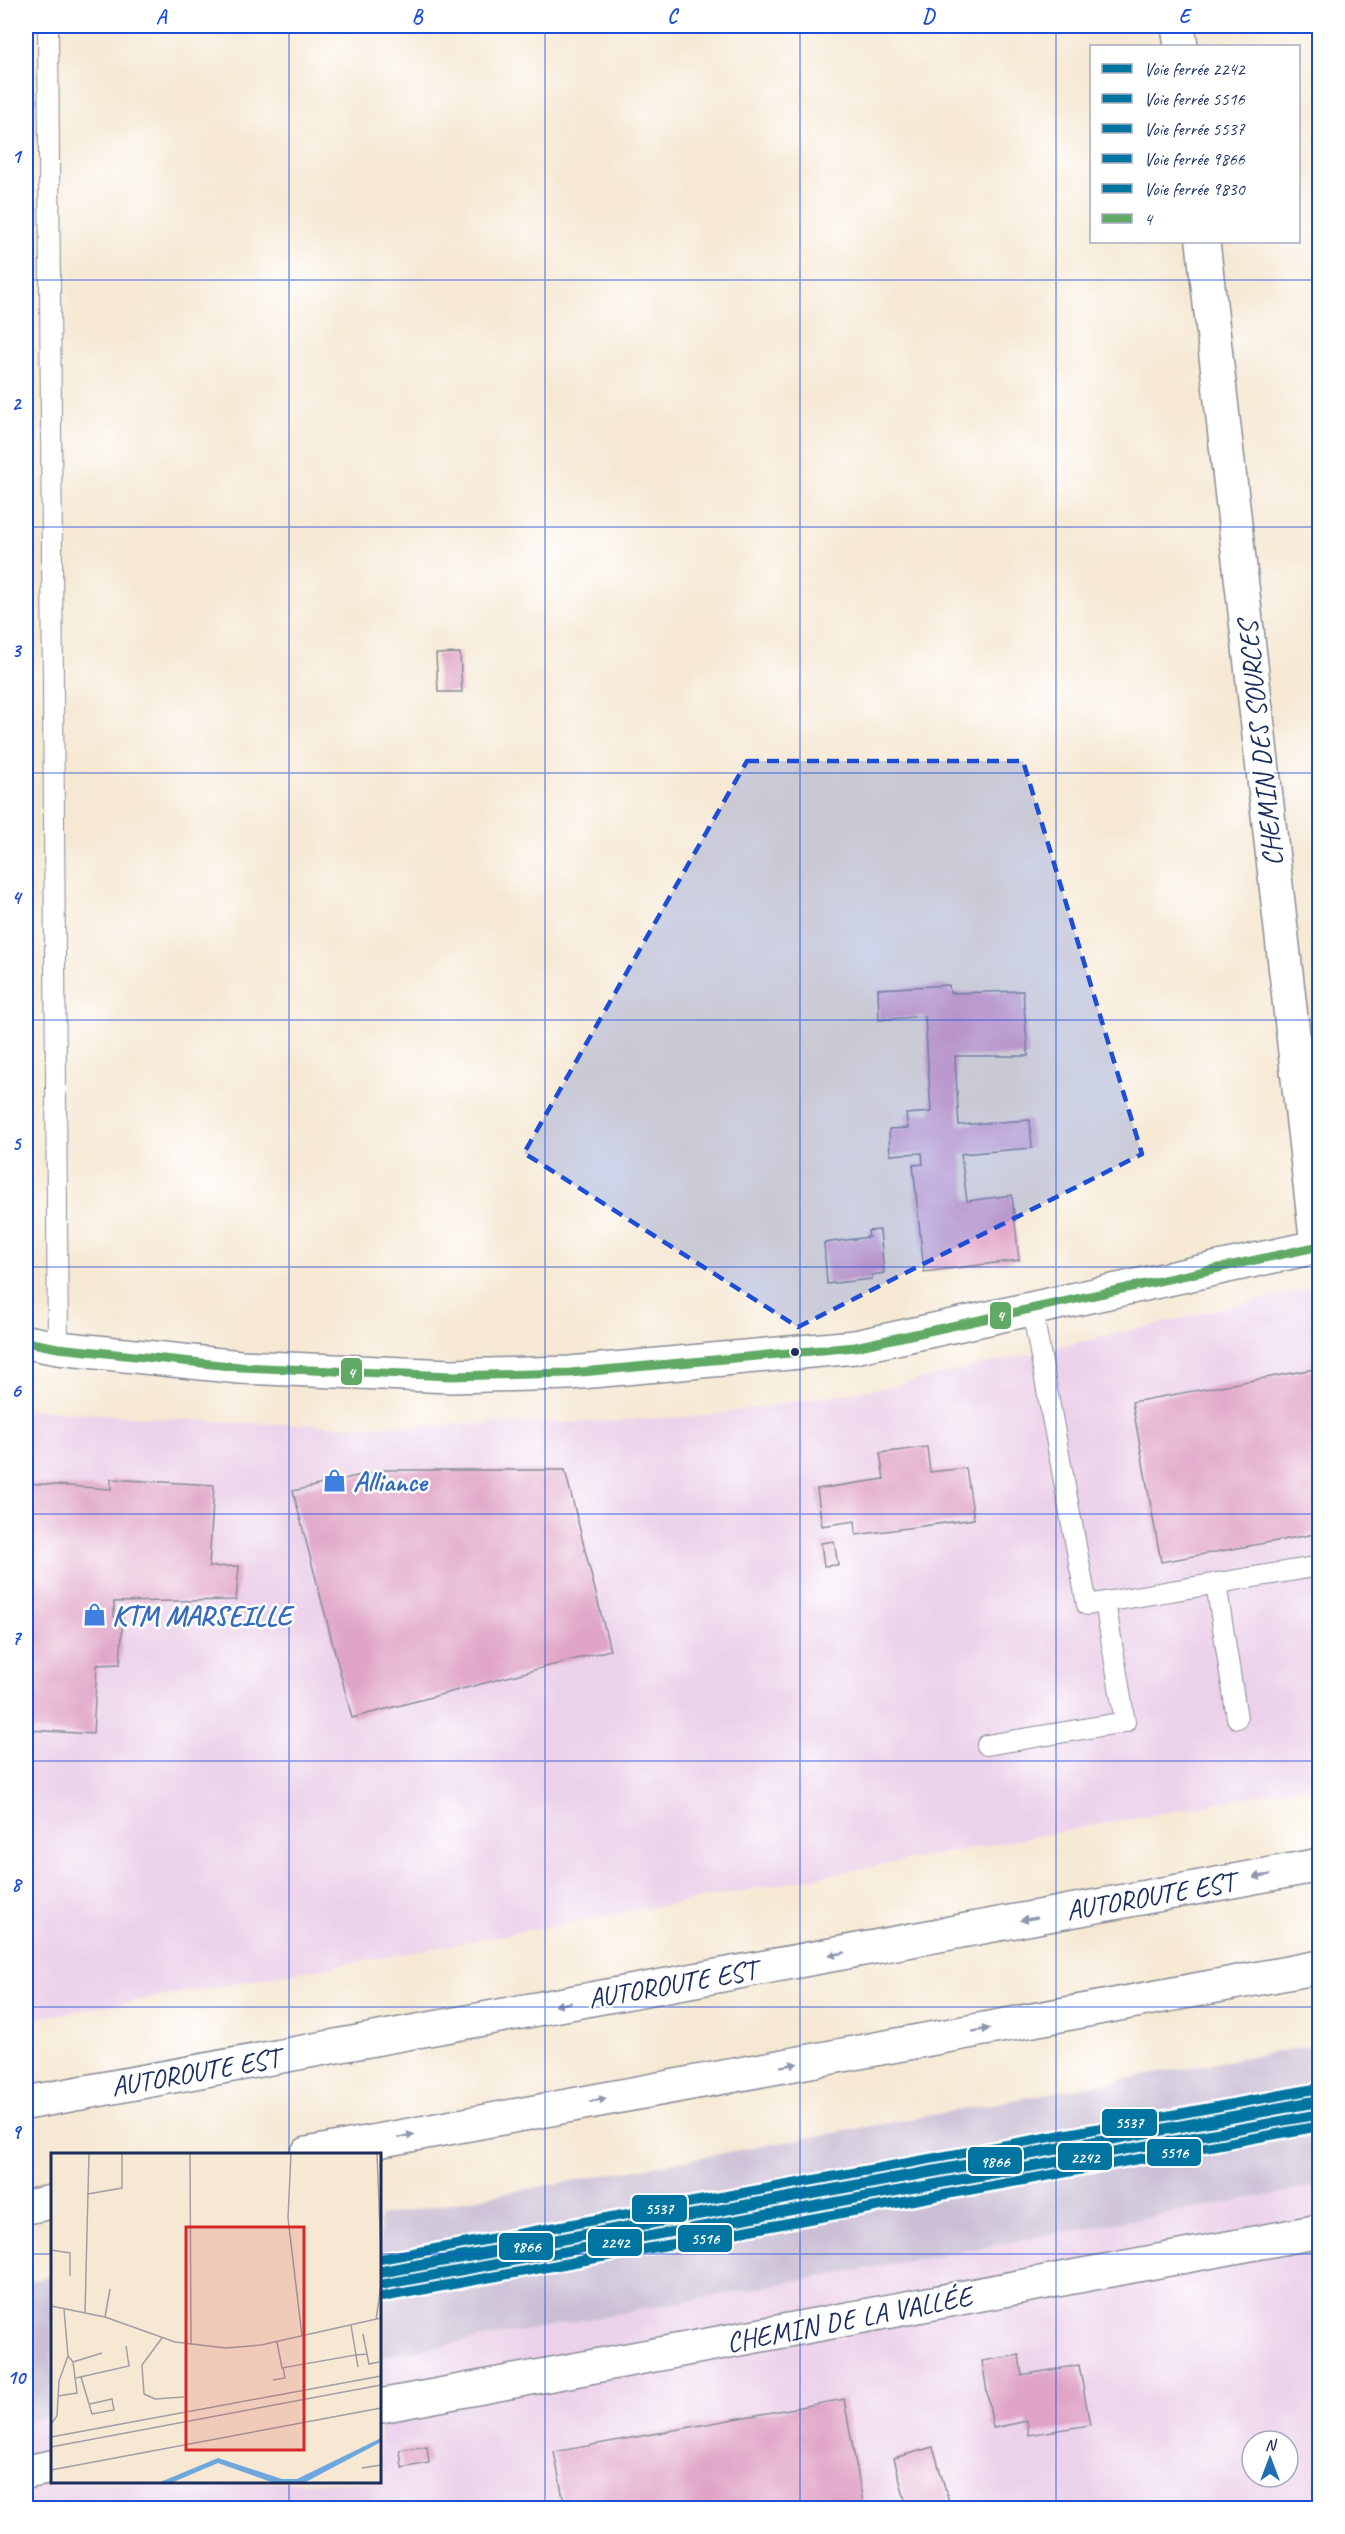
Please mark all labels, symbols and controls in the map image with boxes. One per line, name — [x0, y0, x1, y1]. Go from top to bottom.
text: A — [156, 4, 168, 29]
text: B — [412, 4, 424, 29]
text: C — [667, 4, 679, 29]
text: D — [922, 4, 936, 29]
text: E — [1179, 4, 1193, 29]
legend — [1090, 45, 1300, 243]
text: Voie ferrée 2242 — [1144, 58, 1247, 80]
text: Voie ferrée 5516 — [1144, 88, 1246, 110]
text: Voie ferrée 5537 — [1144, 118, 1246, 140]
text: 1 — [12, 144, 23, 169]
text: Voie ferrée 9866 — [1144, 148, 1246, 170]
text: Voie ferrée 9830 — [1144, 178, 1247, 200]
text: 4 — [1144, 208, 1154, 230]
text: 2 — [12, 391, 23, 416]
street label: CHEMIN DES SOURCES — [1229, 615, 1290, 868]
text: 3 — [12, 638, 23, 663]
text: 4 — [12, 885, 24, 910]
text: 5 — [12, 1131, 23, 1156]
line badge: 4 — [989, 1301, 1012, 1330]
text: 4 — [996, 1306, 1005, 1326]
unlabelled marker — [789, 1346, 801, 1358]
line badge: 4 — [340, 1357, 363, 1386]
text: 4 — [347, 1363, 356, 1383]
text: 6 — [11, 1378, 22, 1403]
place label: Alliance — [353, 1464, 429, 1499]
shop icon: Alliance — [322, 1468, 348, 1494]
place label: KTM MARSEILLE — [112, 1598, 295, 1633]
shop icon: KTM MARSEILLE — [81, 1602, 107, 1628]
text: 7 — [12, 1625, 23, 1650]
street label: AUTOROUTE EST — [1063, 1863, 1244, 1928]
text: 8 — [12, 1872, 24, 1897]
one-way arrow — [1252, 1872, 1271, 1881]
one-way arrow — [1019, 1915, 1038, 1924]
one-way arrow — [827, 1950, 846, 1959]
street label: AUTOROUTE EST — [585, 1951, 766, 2016]
one-way arrow — [553, 2000, 572, 2009]
one-way arrow — [972, 2025, 991, 2034]
street label: AUTOROUTE EST — [108, 2039, 289, 2104]
one-way arrow — [780, 2060, 799, 2069]
one-way arrow — [588, 2095, 607, 2104]
line badge: 5537 — [1101, 2108, 1158, 2137]
text: 5537 — [1115, 2113, 1145, 2133]
text: 9 — [12, 2119, 23, 2144]
one-way arrow — [396, 2131, 415, 2140]
line badge: 5516 — [1146, 2138, 1202, 2167]
line badge: 2242 — [1057, 2142, 1113, 2171]
text: 5516 — [1160, 2143, 1190, 2163]
line badge: 9866 — [967, 2146, 1023, 2175]
text: 2242 — [1071, 2148, 1101, 2168]
text: 9866 — [980, 2152, 1011, 2172]
inset map — [51, 2153, 381, 2483]
line badge: 5537 — [631, 2194, 688, 2223]
text: 5537 — [645, 2199, 675, 2219]
line badge: 5516 — [677, 2224, 733, 2253]
line badge: 2242 — [587, 2228, 643, 2257]
text: 5516 — [691, 2229, 721, 2249]
line badge: 9866 — [498, 2232, 554, 2261]
text: 2242 — [601, 2233, 631, 2253]
text: 9866 — [511, 2237, 542, 2257]
street label: CHEMIN DE LA VALLÉE — [723, 2277, 978, 2360]
text: 10 — [7, 2365, 27, 2390]
north arrow — [1240, 2429, 1300, 2489]
text: N — [1265, 2435, 1278, 2455]

